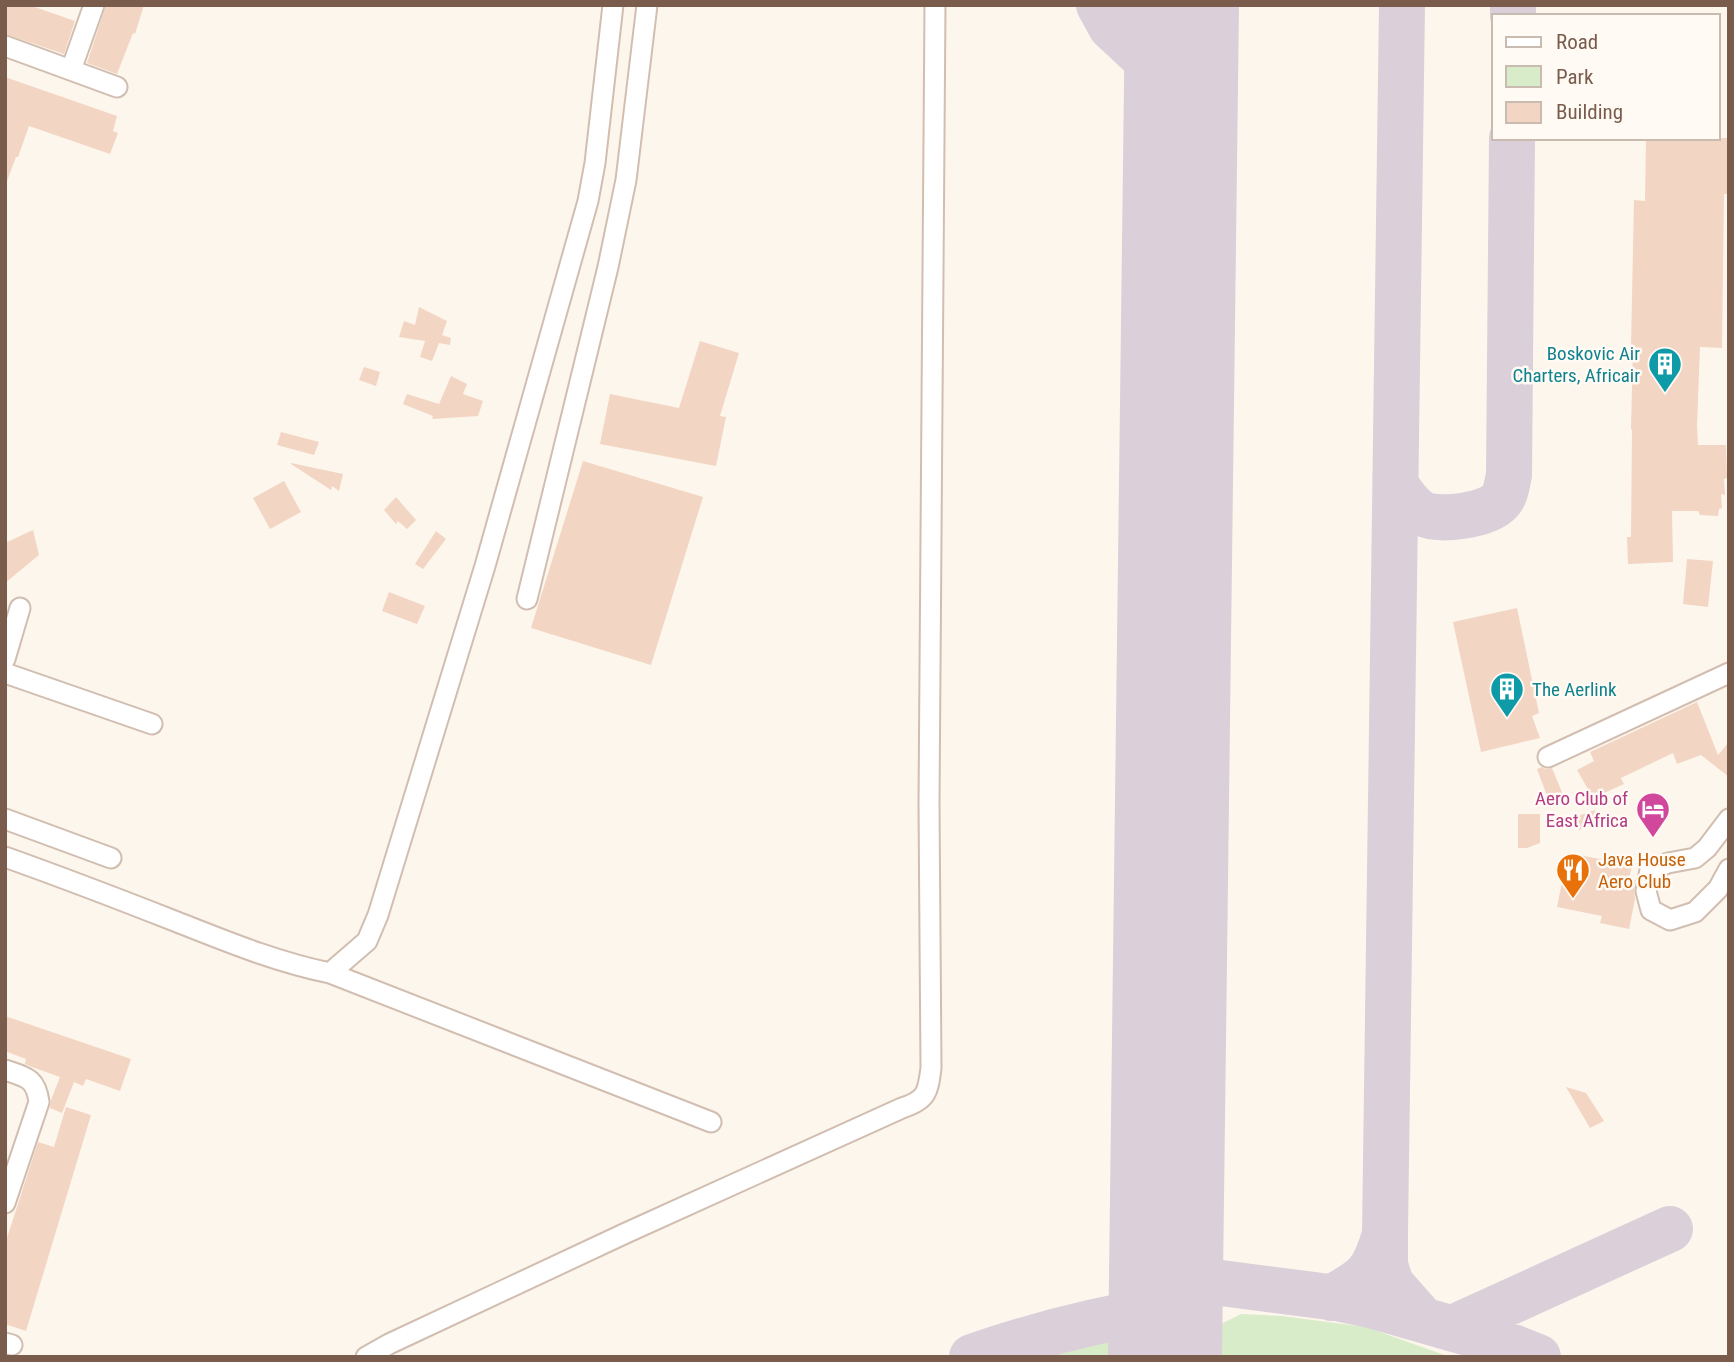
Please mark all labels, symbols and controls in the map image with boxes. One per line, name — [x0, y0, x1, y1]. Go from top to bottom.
legend — [1492, 14, 1720, 140]
text: Road — [1556, 30, 1598, 54]
text: Park — [1556, 65, 1594, 89]
text: Building — [1556, 100, 1623, 124]
place label: Boskovic Air Charters, Africair — [1512, 342, 1640, 387]
building icon: Boskovic Air Charters, Africair — [1646, 345, 1684, 394]
building icon: The Aerlink — [1488, 670, 1526, 719]
place label: The Aerlink — [1532, 678, 1617, 701]
place label: Aero Club of East Africa — [1535, 787, 1628, 832]
hotel icon: Aero Club of East Africa — [1634, 790, 1672, 839]
place label: Java House Aero Club — [1598, 848, 1686, 893]
restaurant icon: Java House Aero Club — [1554, 851, 1592, 900]

